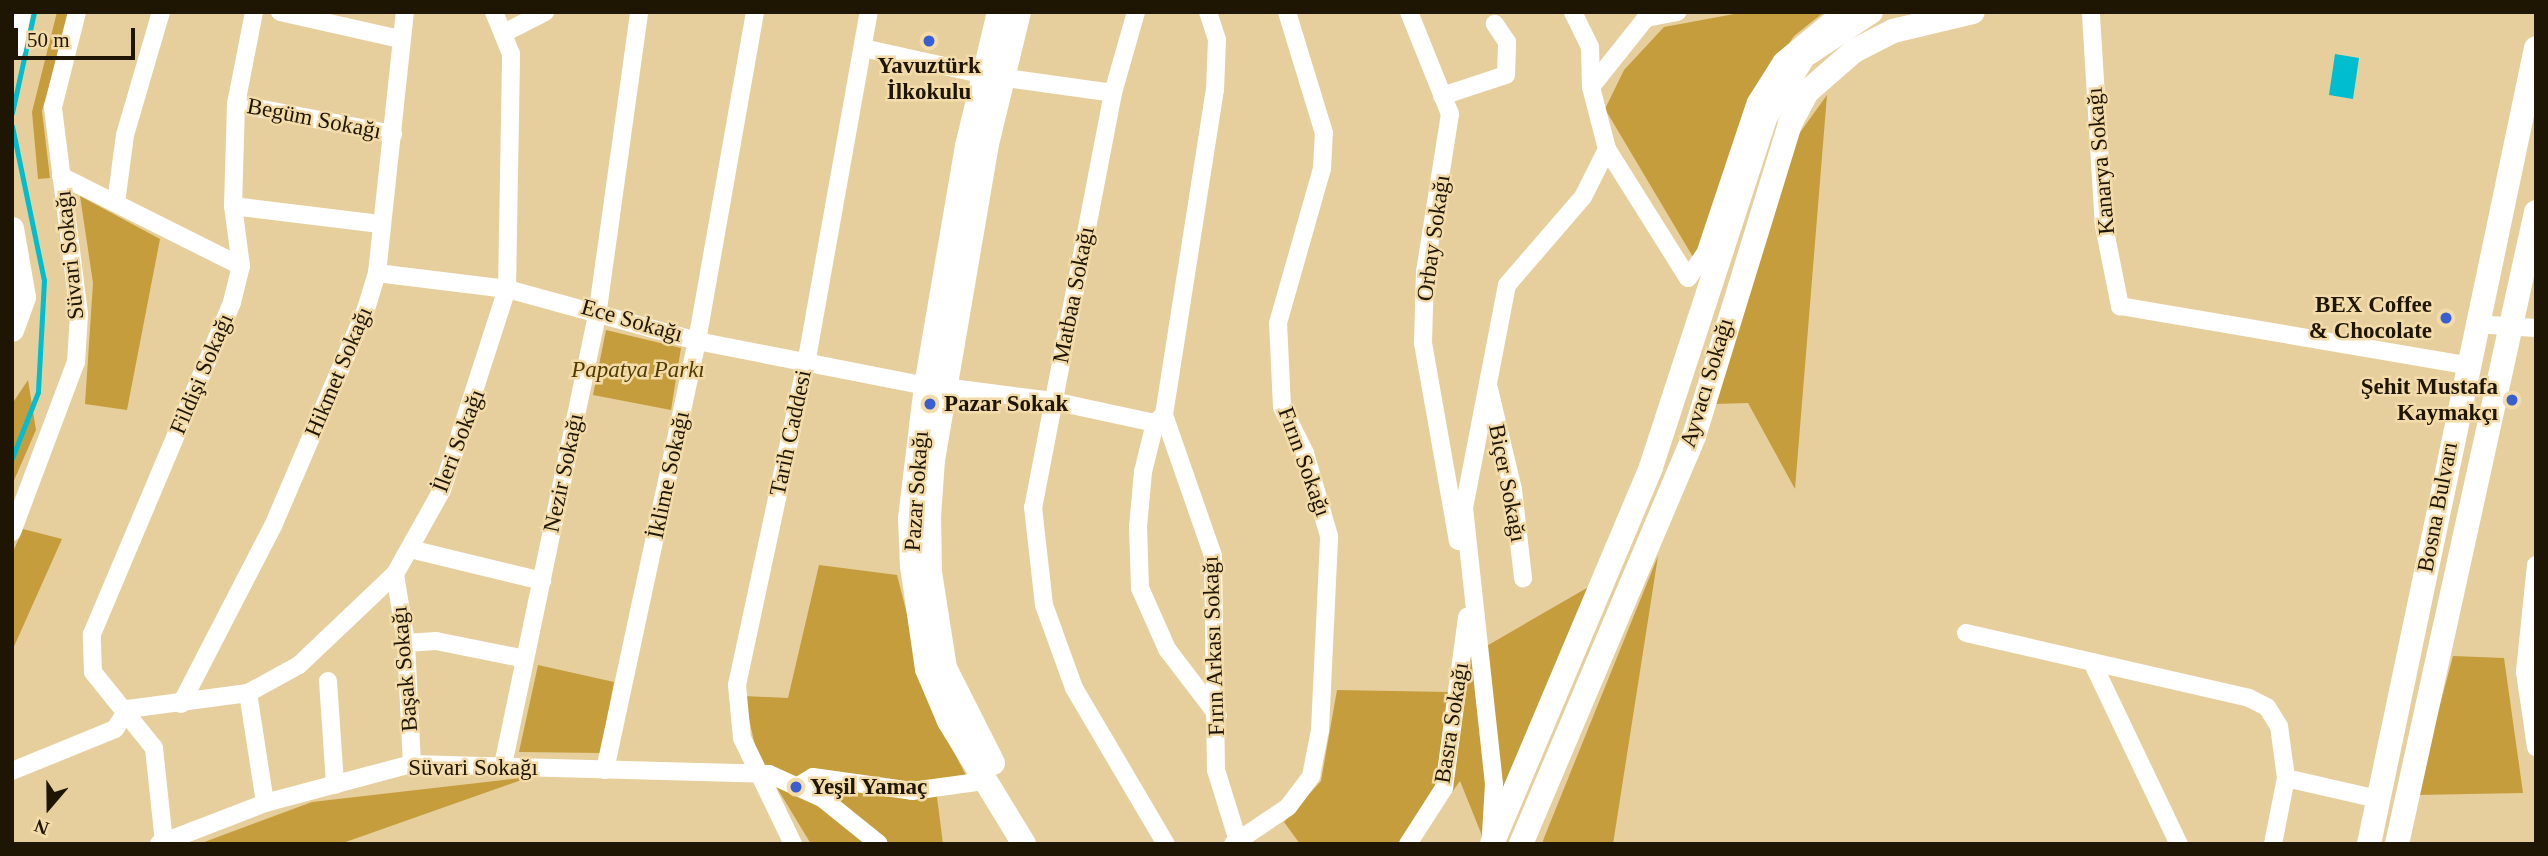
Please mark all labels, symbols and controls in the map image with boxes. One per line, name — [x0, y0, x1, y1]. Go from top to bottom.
scale bar — [18, 14, 138, 58]
text: 50 m — [27, 28, 70, 52]
marker: Yavuztürk İlkokulu — [921, 33, 937, 49]
place label: Yavuztürk İlkokulu — [877, 52, 981, 106]
street label: Kanarya Sokağı — [2081, 86, 2121, 236]
street label: Begüm Sokağı — [245, 92, 383, 146]
street label: Orbay Sokağı — [1411, 173, 1457, 303]
street label: Süvari Sokağı — [49, 189, 91, 321]
street label: Matbaa Sokağı — [1047, 224, 1101, 366]
place label: BEX Coffee & Chocolate — [2309, 291, 2432, 345]
street label: Ece Sokağı — [578, 293, 686, 349]
street label: Hikmet Sokağı — [299, 303, 379, 441]
street label: Fildişi Sokağı — [164, 309, 240, 439]
marker: BEX Coffee & Chocolate — [2438, 310, 2454, 326]
street label: Ayvacı Sokağı — [1674, 315, 1740, 451]
park label: Papatya Parkı — [571, 356, 705, 384]
street label: Tarih Caddesi — [764, 368, 818, 498]
place label: Şehit Mustafa Kaymakçı — [2361, 373, 2498, 427]
street label: İleri Sokağı — [427, 386, 491, 496]
place label: Pazar Sokak — [944, 390, 1069, 418]
marker: Şehit Mustafa Kaymakçı — [2504, 392, 2520, 408]
marker: Pazar Sokak — [922, 396, 938, 412]
street label: Fırın Sokağı — [1271, 404, 1337, 520]
street label: İklime Sokağı — [642, 409, 696, 541]
street label: Nezir Sokağı — [538, 411, 590, 535]
street label: Biçer Sokağı — [1482, 422, 1532, 544]
street label: Pazar Sokağı — [899, 430, 935, 552]
street label: Bosna Bulvarı — [2412, 439, 2464, 575]
street label: Fırın Arkası Sokağı — [1197, 555, 1231, 737]
street label: Başak Sokağı — [386, 605, 424, 733]
street label: Basra Sokağı — [1429, 661, 1475, 785]
street label: Süvari Sokağı — [408, 754, 538, 782]
north arrow — [14, 772, 84, 842]
place label: Yeşil Yamaç — [810, 773, 928, 801]
marker: Yeşil Yamaç — [788, 779, 804, 795]
text: N — [32, 815, 52, 839]

